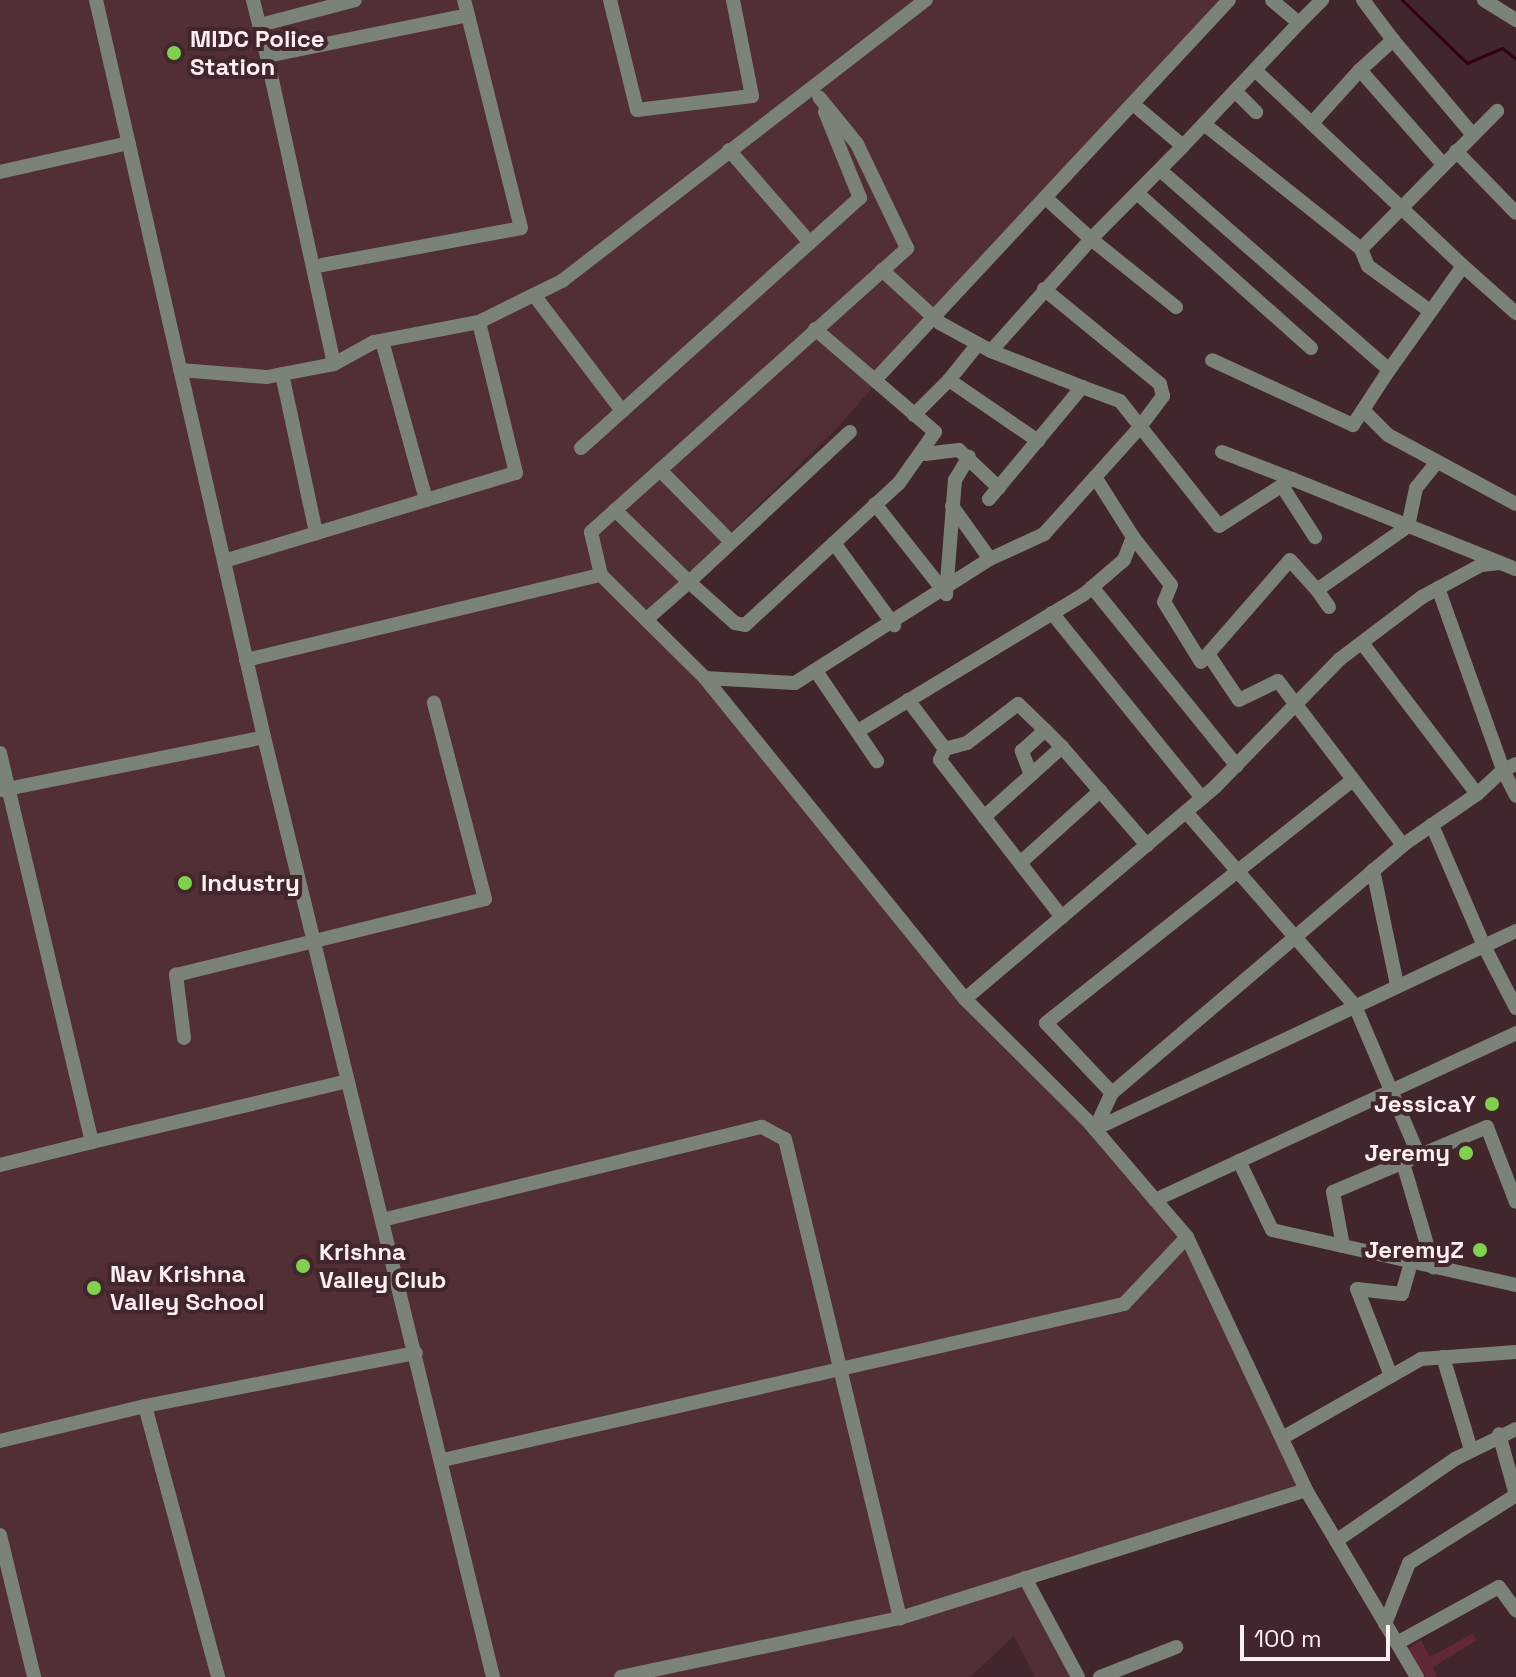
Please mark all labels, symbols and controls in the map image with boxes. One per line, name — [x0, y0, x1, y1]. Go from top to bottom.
place label: MIDC Police Station — [190, 25, 325, 81]
marker: MIDC Police Station — [165, 44, 183, 62]
place label: Industry — [201, 869, 300, 897]
marker: Industry — [176, 874, 194, 892]
place label: JessicaY — [1374, 1090, 1476, 1118]
marker: JessicaY — [1483, 1095, 1501, 1113]
place label: Jeremy — [1364, 1139, 1450, 1167]
marker: Jeremy — [1457, 1144, 1475, 1162]
place label: JeremyZ — [1365, 1236, 1464, 1264]
place label: Krishna Valley Club — [319, 1238, 446, 1294]
marker: JeremyZ — [1471, 1241, 1489, 1259]
marker: Krishna Valley Club — [294, 1257, 312, 1275]
place label: Nav Krishna Valley School — [110, 1260, 265, 1316]
marker: Nav Krishna Valley School — [85, 1279, 103, 1297]
scale bar — [1244, 1609, 1394, 1659]
text: 100 m — [1254, 1623, 1322, 1654]

